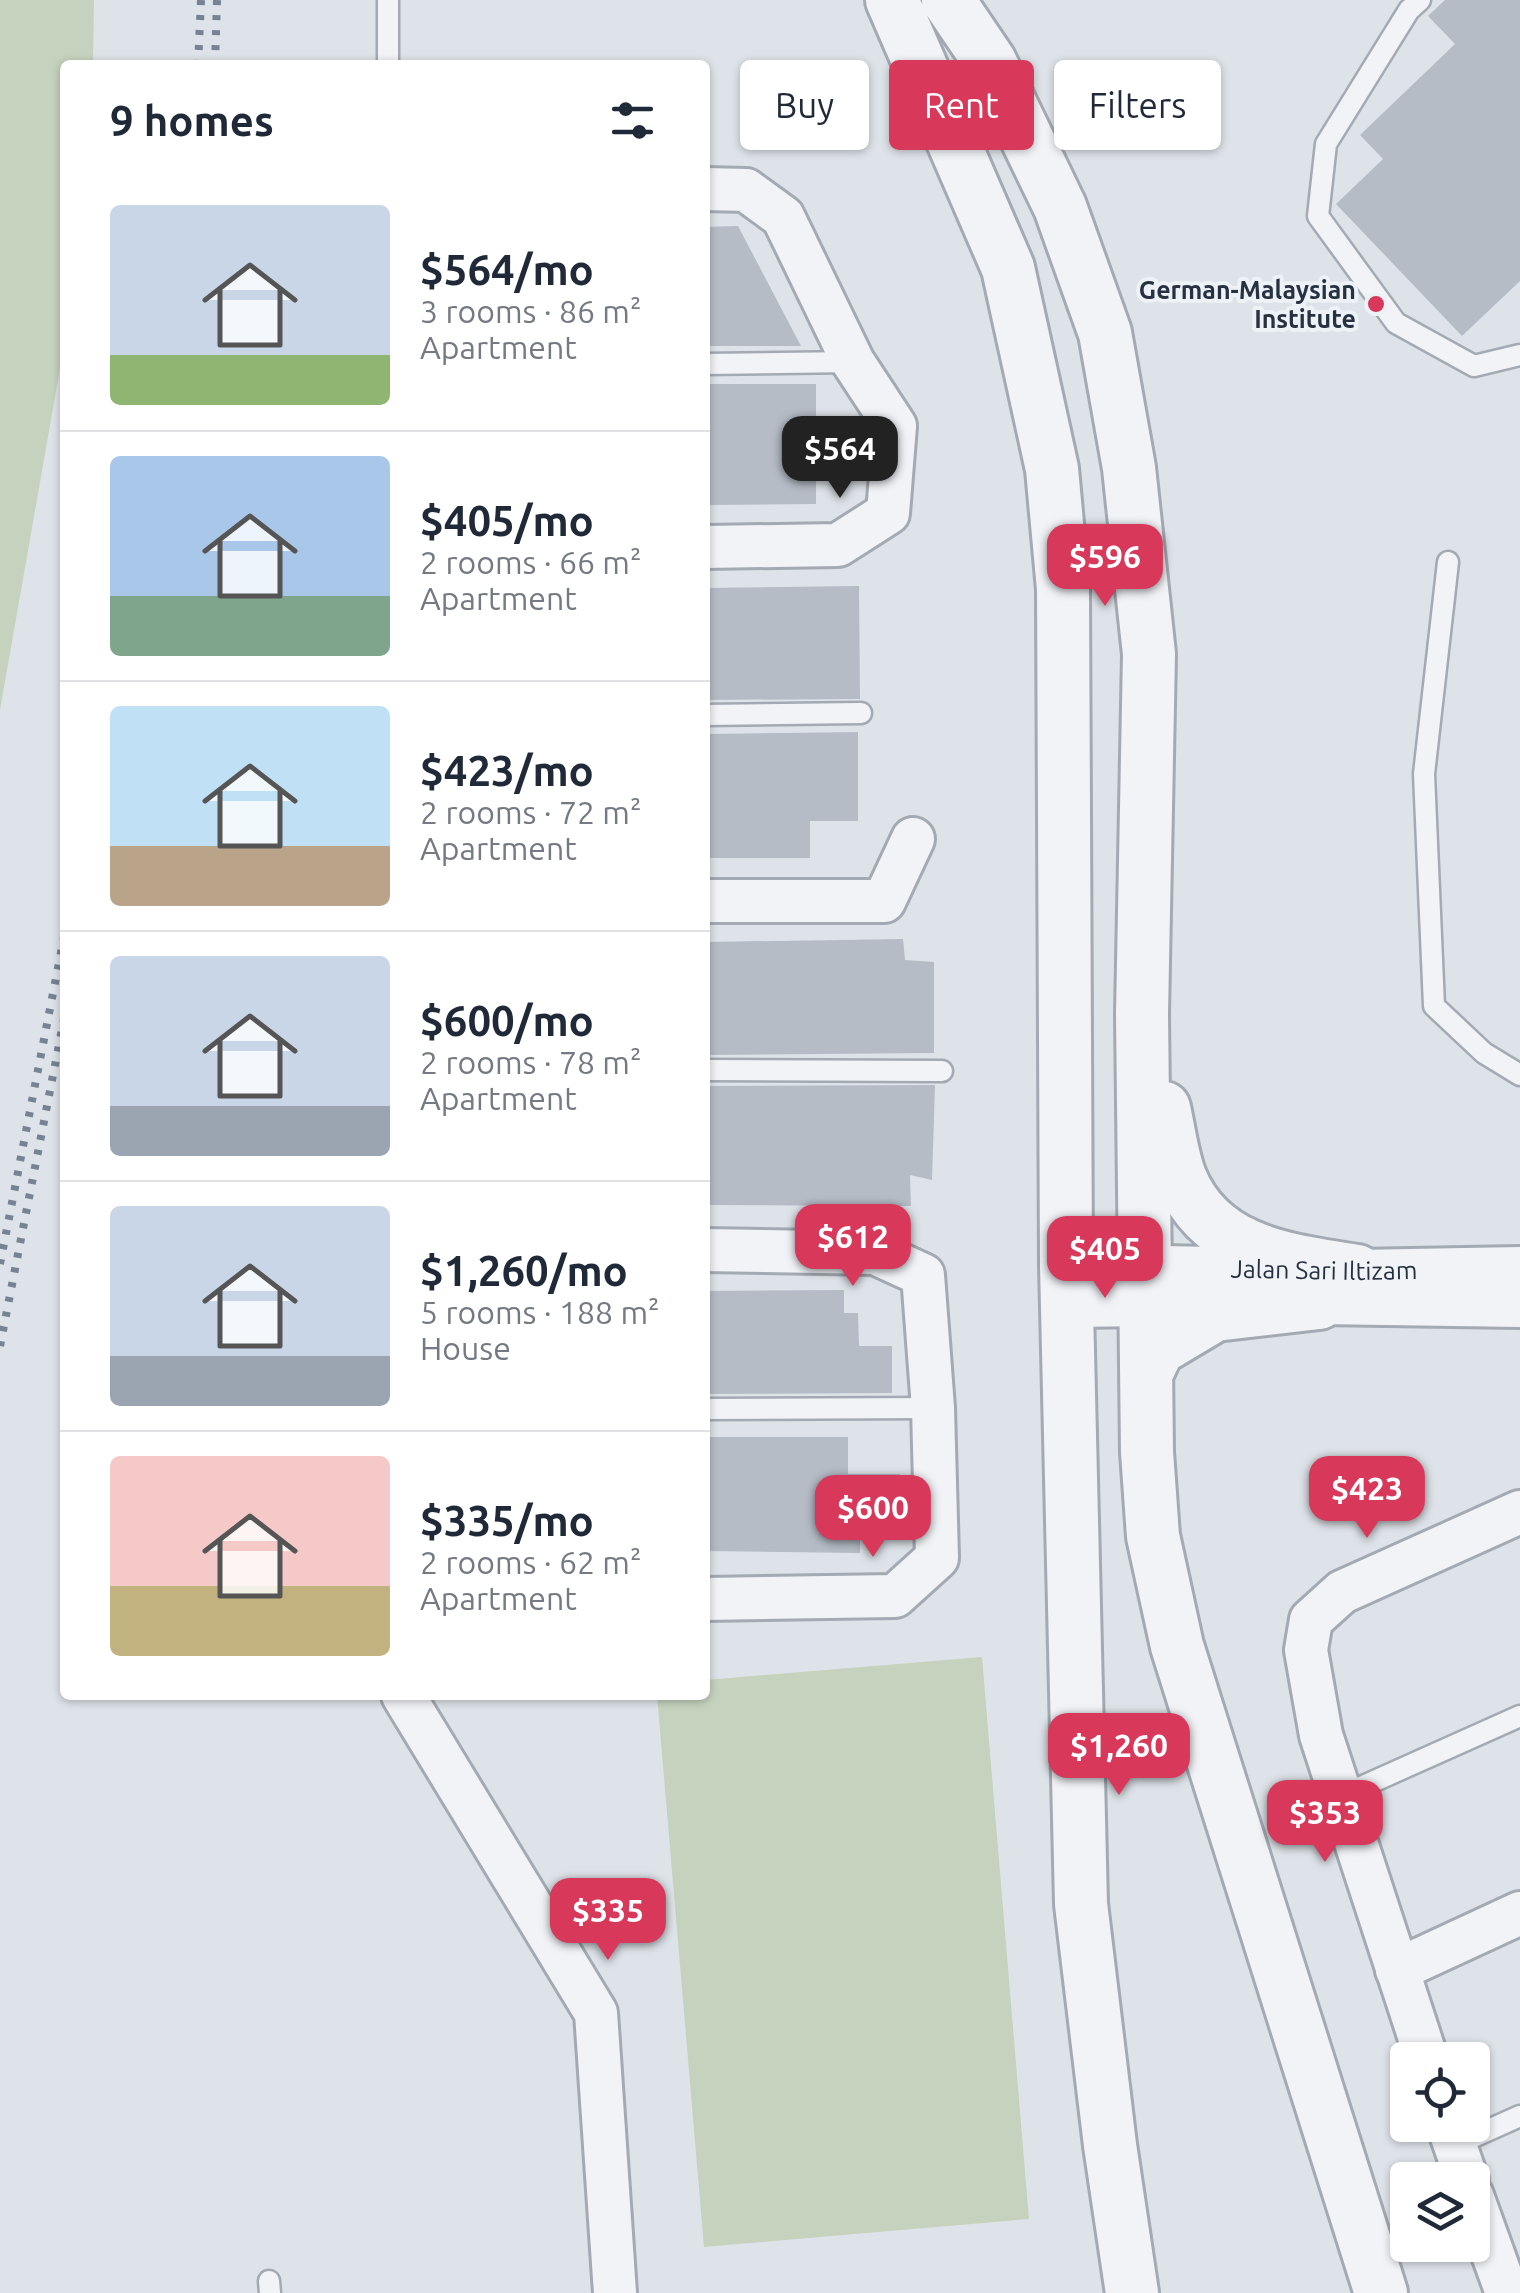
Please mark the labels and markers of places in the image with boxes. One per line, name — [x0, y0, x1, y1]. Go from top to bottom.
place label: German-Malaysian Institute — [1139, 276, 1356, 333]
marker: German-Malaysian Institute — [1365, 293, 1387, 315]
pin: $564 — [781, 416, 899, 501]
pin: $596 — [1046, 524, 1164, 609]
pin: $612 — [794, 1204, 912, 1289]
pin: $405 — [1046, 1216, 1164, 1301]
pin: $423 — [1308, 1456, 1426, 1541]
pin: $600 — [814, 1475, 932, 1560]
pin: $1,260 — [1038, 1713, 1200, 1798]
pin: $353 — [1266, 1780, 1384, 1865]
pin: $335 — [549, 1878, 667, 1963]

